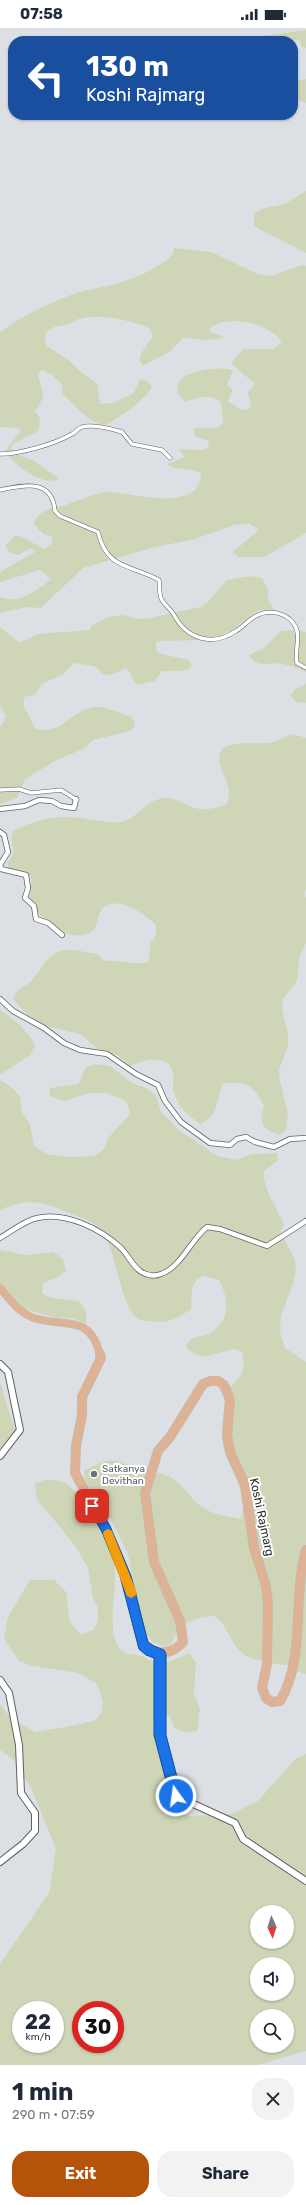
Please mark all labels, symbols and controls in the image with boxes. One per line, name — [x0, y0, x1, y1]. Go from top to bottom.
text: 07:58 — [20, 5, 63, 23]
text: 130 m — [86, 50, 169, 83]
icon: left — [20, 52, 72, 104]
text: Koshi Rajmarg — [86, 84, 205, 106]
place label: Satkanya Devithan — [102, 1463, 145, 1487]
marker: Satkanya Devithan — [89, 1469, 99, 1479]
street label: Koshi Rajmarg — [247, 1477, 277, 1557]
pin — [75, 1489, 109, 1523]
icon: arrive — [81, 1495, 103, 1517]
position arrow — [155, 1775, 197, 1817]
north arrow — [250, 1905, 294, 1949]
map controls — [250, 1905, 294, 2053]
button: sound — [250, 1957, 294, 2001]
speed limit sign: 30 — [72, 2001, 124, 2053]
button: search — [250, 2009, 294, 2053]
text: 22 — [25, 2010, 51, 2034]
text: km/h — [26, 2031, 50, 2043]
text: 1 min — [12, 2078, 73, 2106]
button: close — [252, 2078, 294, 2120]
text: 290 m · 07:59 — [12, 2107, 95, 2122]
button: Exit — [12, 2151, 149, 2197]
button: Share — [157, 2151, 294, 2197]

